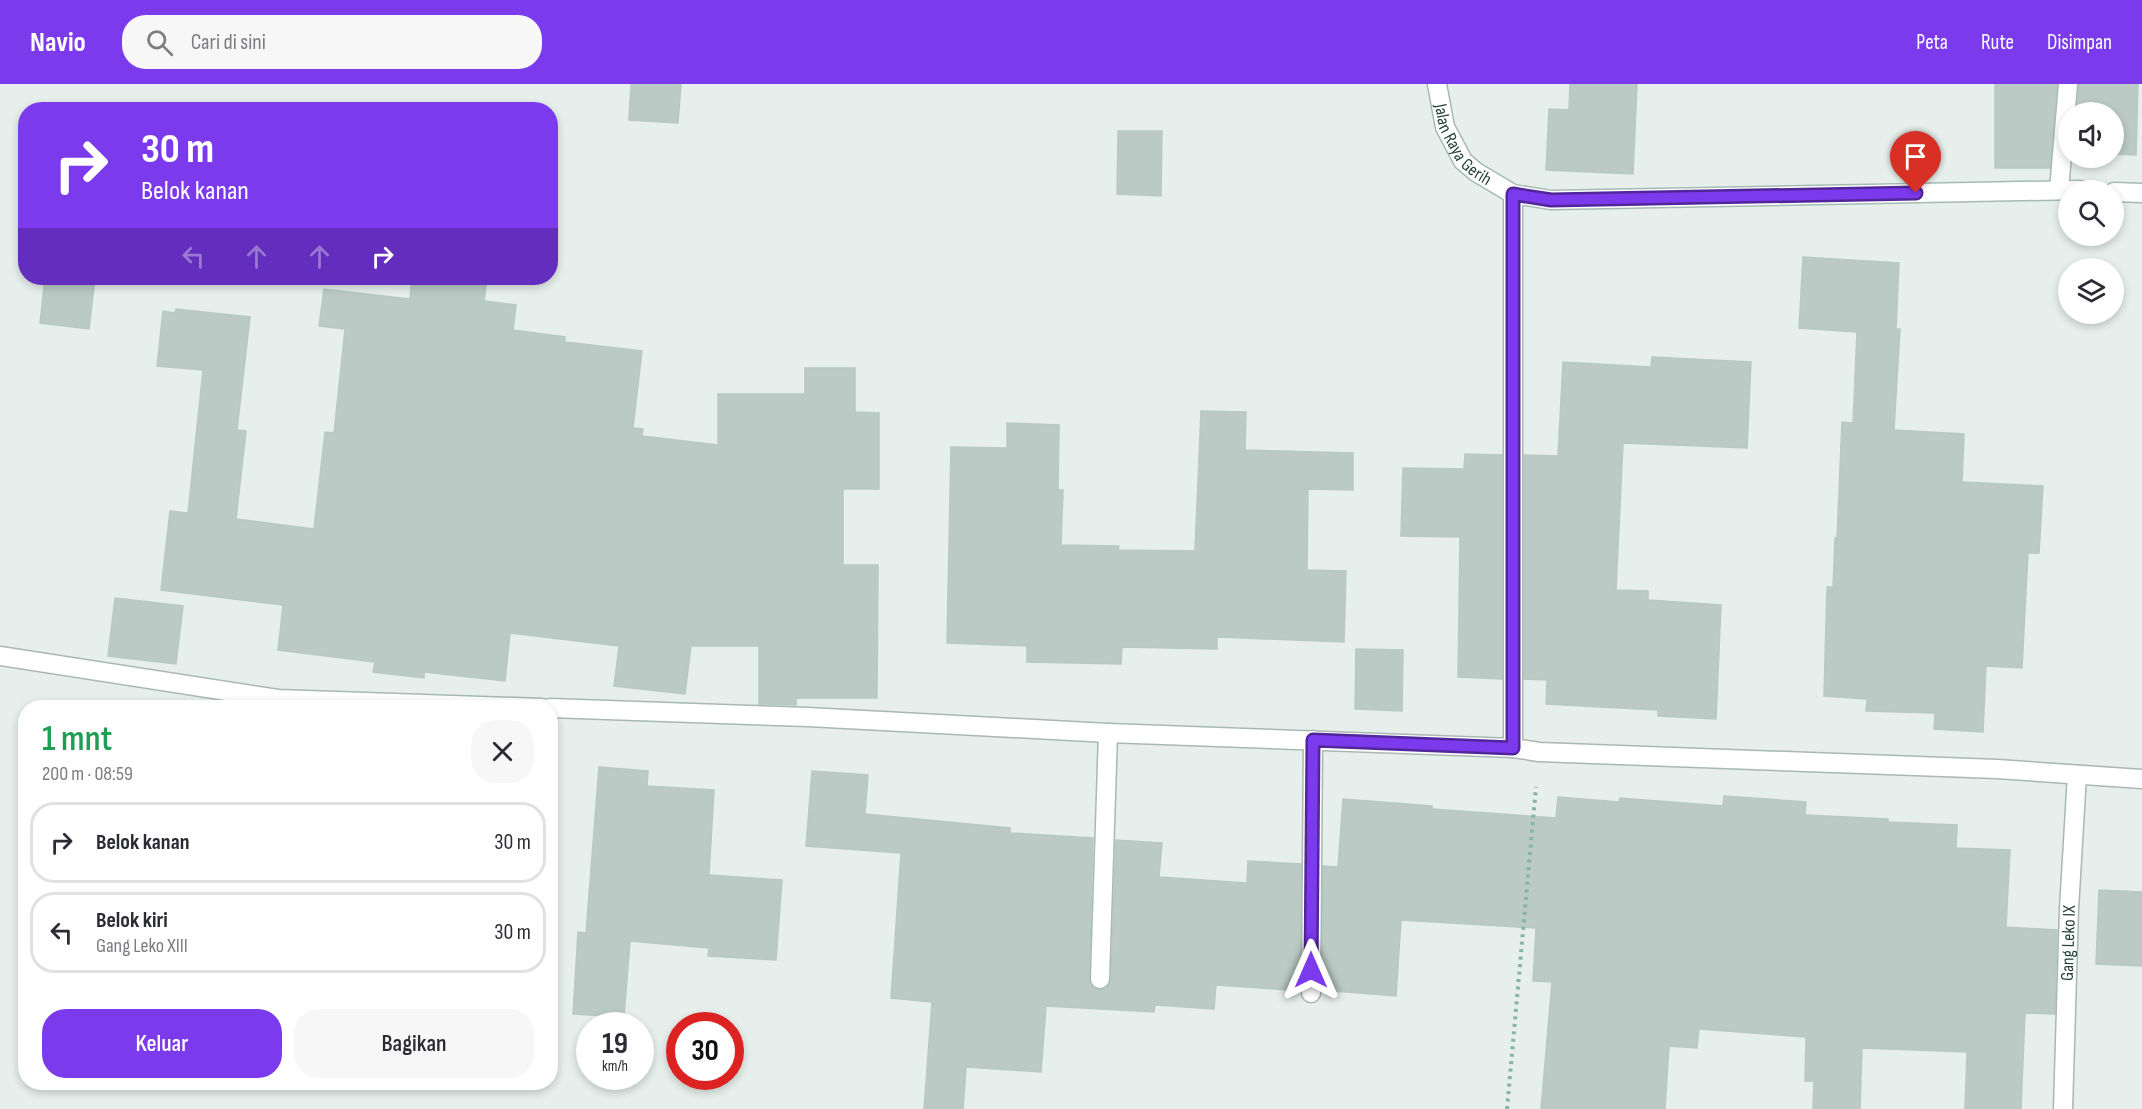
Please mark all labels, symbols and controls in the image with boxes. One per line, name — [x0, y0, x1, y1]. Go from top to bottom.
search box — [122, 15, 542, 69]
text: Navio — [30, 26, 86, 59]
icon: search — [143, 26, 176, 59]
text: Cari di sini — [191, 29, 266, 56]
text: Peta — [1916, 30, 1948, 55]
text: Rute — [1981, 30, 2014, 55]
text: Disimpan — [2047, 30, 2112, 55]
street label: Jalan Raya Gerih — [1430, 101, 1495, 190]
map controls — [2058, 102, 2124, 324]
button: sound — [2058, 102, 2124, 168]
text: 30 m — [141, 124, 214, 175]
icon: right — [42, 126, 120, 204]
pin — [1890, 131, 1941, 193]
icon: arrive — [1899, 140, 1932, 173]
text: Belok kanan — [141, 175, 249, 207]
button: search — [2058, 180, 2124, 246]
icon: left — [177, 240, 210, 273]
icon: ahead — [240, 240, 273, 273]
icon: ahead — [303, 240, 336, 273]
icon: right — [366, 240, 399, 273]
button: layers — [2058, 258, 2124, 324]
text: 1 mnt — [42, 718, 112, 761]
button: close — [471, 720, 534, 783]
text: 200 m · 08:59 — [42, 762, 133, 786]
icon: right — [45, 826, 78, 859]
text: Belok kanan — [96, 829, 189, 856]
text: 30 m — [494, 829, 531, 856]
street label: Gang Leko IX — [2057, 905, 2080, 981]
text: Belok kiri — [96, 907, 168, 934]
icon: left — [45, 916, 78, 949]
text: 30 m — [494, 919, 531, 946]
text: Gang Leko XIII — [96, 934, 188, 958]
position arrow — [1279, 938, 1343, 1002]
button: Keluar — [42, 1009, 282, 1078]
button: Bagikan — [294, 1009, 534, 1078]
speed limit sign: 30 — [666, 1012, 744, 1090]
text: 19 — [602, 1026, 628, 1062]
text: km/h — [602, 1057, 628, 1076]

